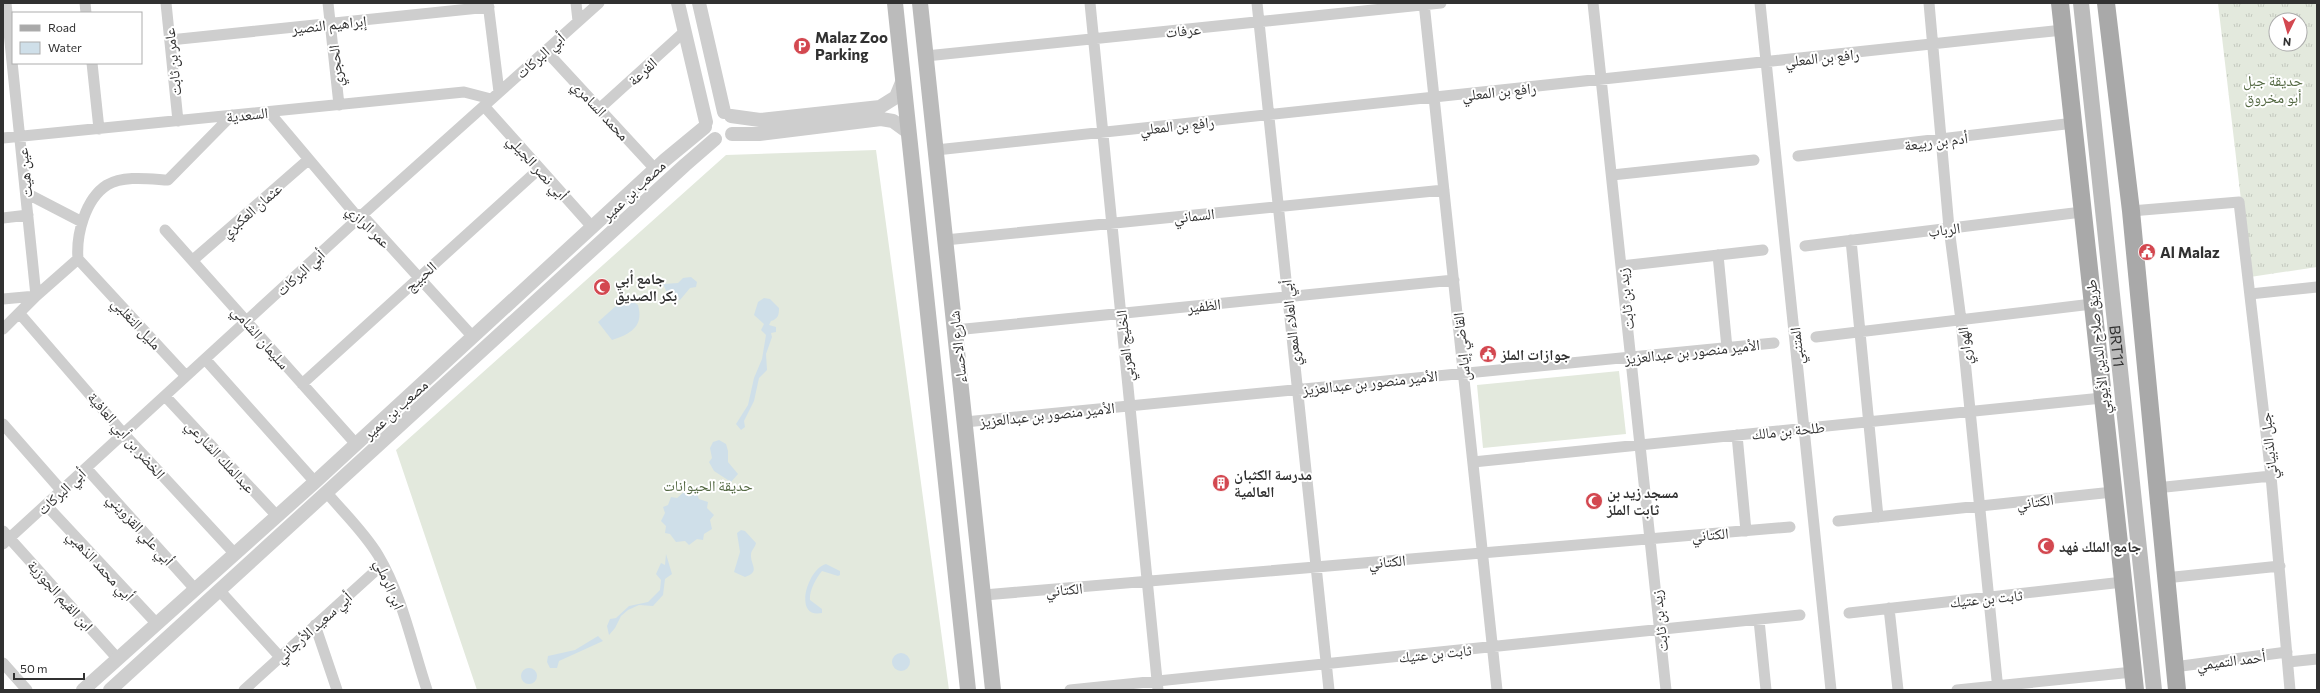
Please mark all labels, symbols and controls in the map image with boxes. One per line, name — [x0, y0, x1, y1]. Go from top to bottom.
street label: إبراهيم النصير — [290, 11, 368, 39]
legend — [12, 12, 142, 64]
north arrow — [2268, 12, 2308, 52]
street label: عرفات — [1164, 19, 1202, 42]
text: Road — [48, 20, 76, 34]
street label: عامر بن ثابت — [159, 27, 187, 97]
street label: أبي البركات — [512, 28, 571, 84]
place label: Malaz Zoo Parking — [815, 28, 888, 63]
parking icon: Malaz Zoo Parking — [792, 36, 812, 56]
text: N — [2282, 36, 2292, 49]
text: Water — [48, 40, 82, 54]
street label: الحجري — [324, 44, 350, 88]
street label: رافع بن المعلي — [1784, 44, 1861, 74]
street label: الفرعة — [624, 53, 661, 89]
park label: حديقة جبل أبو مخروق — [2243, 71, 2303, 108]
street label: محمد السامري — [566, 76, 633, 147]
street label: رافع بن المعلي — [1461, 78, 1538, 108]
street label: السعدية — [225, 103, 269, 125]
street label: رافع بن المعلي — [1139, 112, 1216, 142]
street label: أدم بن ربيعة — [1903, 128, 1969, 156]
street label: أبي نصر الجيلي — [501, 131, 572, 206]
street label: عين هيت — [12, 147, 38, 199]
street label: مصعب بن عمير — [597, 156, 670, 226]
street label: عثمان العكبري — [217, 179, 288, 244]
street label: عمر الرازي — [341, 201, 395, 254]
street label: السماني — [1173, 204, 1216, 230]
street label: الرباب — [1927, 218, 1961, 241]
public building icon: Al Malaz — [2137, 242, 2157, 262]
place label: Al Malaz — [2160, 243, 2220, 261]
street label: أبي البركات — [272, 245, 331, 302]
street label: الحبيج — [400, 257, 441, 296]
street label: زيد بن ثابت — [1613, 267, 1639, 331]
place label: جامع أبي بكر الصديق — [615, 269, 677, 305]
mosque icon: جامع أبي بكر الصديق — [592, 277, 612, 297]
street label: أبي العلاء المعري — [1276, 278, 1307, 367]
street label: طريق صلاح الدين الأيوبي — [2081, 278, 2117, 415]
street label: مليل التغلبي — [106, 293, 166, 355]
street label: الظفير — [1185, 294, 1222, 317]
street label: سليمان الشامي — [226, 302, 294, 375]
street label: الخليج العربي — [1111, 309, 1141, 383]
street label: شارع الاحساء — [944, 310, 972, 384]
street label: القاضي إياس — [1448, 311, 1477, 382]
street label: BRT11 — [2106, 324, 2129, 368]
street label: المتنبي — [1785, 326, 1811, 366]
street label: الهواري — [1953, 326, 1979, 366]
street label: الأمير منصور بن عبدالعزيز — [1622, 335, 1761, 369]
public building icon: جوازات الملز — [1478, 344, 1498, 364]
place label: جوازات الملز — [1500, 345, 1571, 363]
street label: الأمير منصور بن عبدالعزيز — [1300, 366, 1439, 400]
street label: مصعب بن عمير — [358, 375, 433, 445]
street label: الخضر بن أبي العافية — [82, 388, 170, 485]
street label: الأمير منصور بن عبدالعزيز — [977, 398, 1116, 432]
street label: جبل الذبياني — [2255, 411, 2284, 480]
street label: عبدالملك الشارعي — [180, 416, 260, 499]
street label: طلحة بن مالك — [1750, 417, 1826, 445]
street label: أبي البركات — [33, 464, 92, 521]
place label: مدرسة الكثبان العالمية — [1234, 465, 1312, 500]
building icon: مدرسة الكثبان العالمية — [1211, 473, 1231, 493]
park label: حديقة الحيوانات — [663, 476, 753, 495]
place label: مسجد زيد بن ثابت الملز — [1606, 483, 1679, 519]
street label: أبي علي القزويني — [101, 489, 178, 571]
street label: الكتاني — [2015, 490, 2055, 516]
mosque icon: مسجد زيد بن ثابت الملز — [1584, 491, 1604, 511]
street label: الكتاني — [1691, 523, 1730, 548]
street label: أبي محمد الذهبي — [61, 526, 138, 607]
mosque icon: جامع الملك فهد — [2036, 536, 2056, 556]
place label: جامع الملك فهد — [2059, 537, 2141, 557]
street label: الكتاني — [1368, 550, 1407, 575]
street label: ابن القيم الجوزية — [23, 556, 98, 636]
street label: ابن الرملي — [368, 556, 409, 613]
street label: الكتاني — [1045, 578, 1084, 603]
street label: ثابت بن عتيك — [1949, 585, 2024, 613]
street label: أبي سعيد الأرجاني — [271, 588, 358, 669]
street label: زيد بن ثابت — [1647, 589, 1673, 653]
street label: ثابت بن عتيك — [1398, 640, 1473, 668]
street label: أحمد التميمي — [2195, 647, 2267, 677]
scale bar — [14, 655, 84, 681]
text: 50 m — [20, 661, 48, 675]

